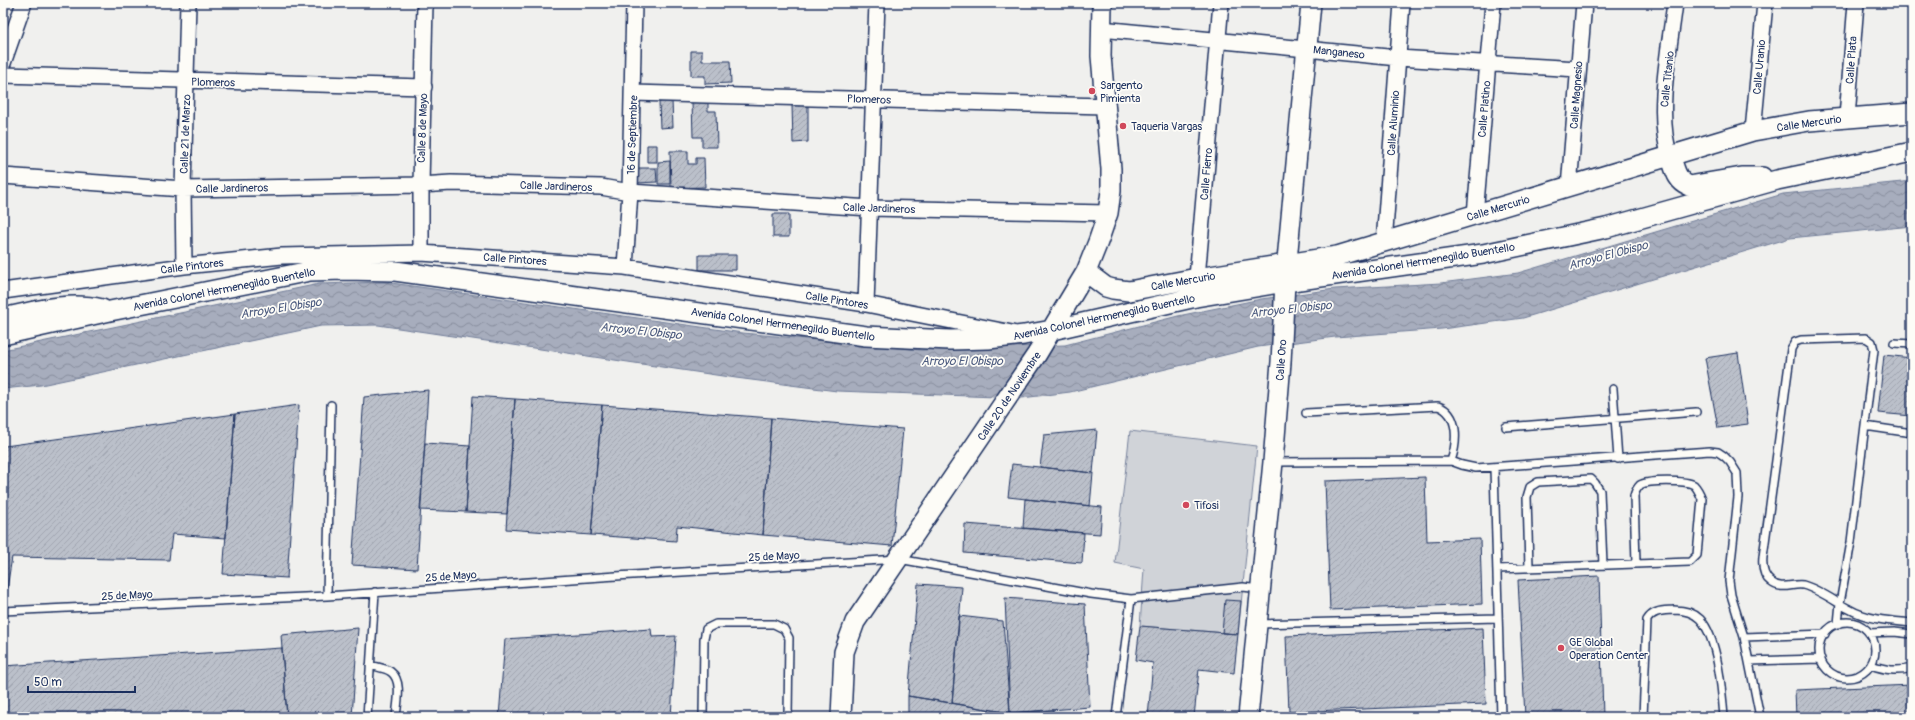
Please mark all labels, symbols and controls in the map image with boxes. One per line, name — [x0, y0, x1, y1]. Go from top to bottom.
street label: Calle Plata — [1843, 36, 1860, 84]
street label: Calle Uranio — [1751, 39, 1768, 95]
street label: Manganeso — [1313, 43, 1365, 62]
street label: Calle Titanio — [1658, 50, 1677, 108]
street label: Calle Magnesio — [1568, 61, 1585, 129]
street label: Plomeros — [191, 76, 235, 89]
place label: Sargento Pimienta — [1100, 79, 1143, 105]
street label: Calle Platino — [1476, 80, 1493, 138]
marker: Sargento Pimienta — [1087, 86, 1097, 96]
street label: Calle Aluminio — [1385, 90, 1402, 156]
street label: Plomeros — [847, 92, 891, 107]
street label: Calle 8 de Mayo — [415, 93, 430, 163]
street label: Calle 21 de Marzo — [178, 94, 193, 174]
street label: 16 de Septiembre — [625, 95, 640, 175]
street label: Calle Mercurio — [1776, 113, 1842, 134]
place label: Taqueria Vargas — [1131, 120, 1202, 133]
marker: Taqueria Vargas — [1118, 121, 1128, 131]
street label: Calle Fierro — [1198, 147, 1215, 201]
street label: Calle Jardineros — [520, 179, 592, 194]
street label: Calle Jardineros — [196, 181, 268, 196]
street label: Calle Mercurio — [1465, 193, 1531, 224]
street label: Calle Jardineros — [843, 201, 915, 216]
water label: Arroyo El Obispo — [1567, 237, 1651, 273]
street label: Avenida Colonel Hermenegildo Buentello — [1330, 241, 1516, 282]
street label: Calle Pintores — [483, 251, 547, 268]
street label: Calle Pintores — [160, 256, 224, 277]
street label: Avenida Colonel Hermenegildo Buentello — [132, 265, 317, 314]
street label: Calle Mercurio — [1150, 269, 1216, 294]
street label: Calle Pintores — [805, 289, 869, 312]
street label: Avenida Colonel Hermenegildo Buentello — [1012, 292, 1196, 343]
water label: Arroyo El Obispo — [240, 294, 324, 322]
water label: Arroyo El Obispo — [1250, 298, 1334, 321]
street label: Avenida Colonel Hermenegildo Buentello — [690, 305, 876, 344]
water label: Arroyo El Obispo — [600, 320, 684, 343]
street label: Calle Oro — [1274, 339, 1289, 381]
street label: Calle 20 de Noviembre — [975, 349, 1044, 443]
water label: Arroyo El Obispo — [921, 354, 1004, 369]
place label: Tifosi — [1194, 499, 1219, 512]
marker: Tifosi — [1181, 500, 1191, 510]
street label: 25 de Mayo — [748, 549, 800, 564]
street label: 25 de Mayo — [425, 568, 477, 585]
street label: 25 de Mayo — [101, 588, 153, 603]
place label: GE Global Operation Center — [1569, 636, 1648, 662]
marker: GE Global Operation Center — [1556, 643, 1566, 653]
scale bar — [28, 668, 135, 694]
text: 50 m — [34, 675, 62, 690]

